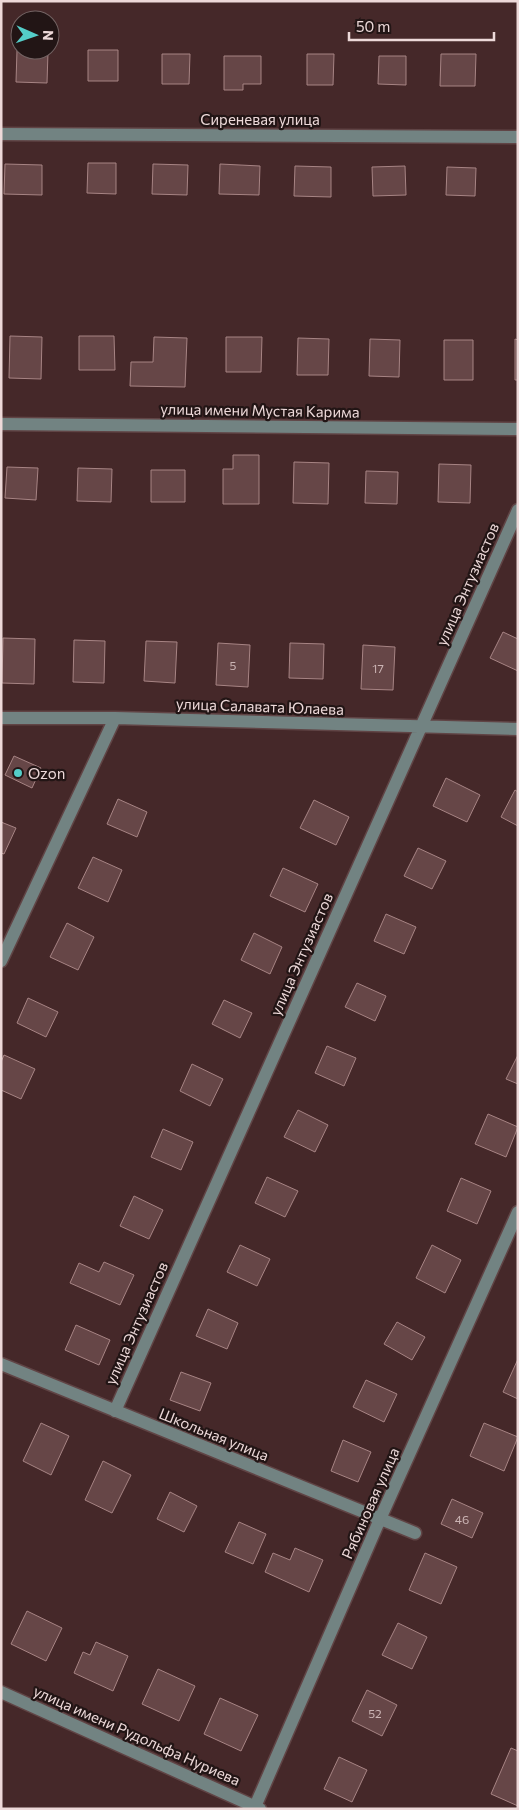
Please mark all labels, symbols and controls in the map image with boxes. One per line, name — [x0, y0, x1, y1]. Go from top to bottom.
north arrow — [10, 10, 60, 60]
scale bar — [349, 10, 494, 42]
text: 50 m — [356, 17, 390, 35]
text: N — [40, 30, 57, 41]
street label: Сиреневая улица — [200, 110, 320, 128]
street label: улица имени Мустая Карима — [160, 399, 360, 421]
street label: улица Энтузиастов — [432, 520, 502, 648]
house number: 5 — [230, 658, 237, 672]
house number: 17 — [372, 661, 384, 675]
street label: улица Салавата Юлаева — [176, 694, 344, 718]
place label: Ozon — [28, 764, 65, 782]
marker: Ozon — [12, 767, 24, 779]
street label: улица Энтузиастов — [266, 890, 336, 1018]
street label: улица Энтузиастов — [101, 1259, 171, 1387]
street label: Школьная улица — [157, 1404, 271, 1464]
street label: Рябиновая улица — [337, 1445, 403, 1561]
house number: 46 — [455, 1512, 469, 1526]
street label: улица имени Рудольфа Нуриева — [31, 1681, 243, 1789]
house number: 52 — [368, 1706, 382, 1720]

